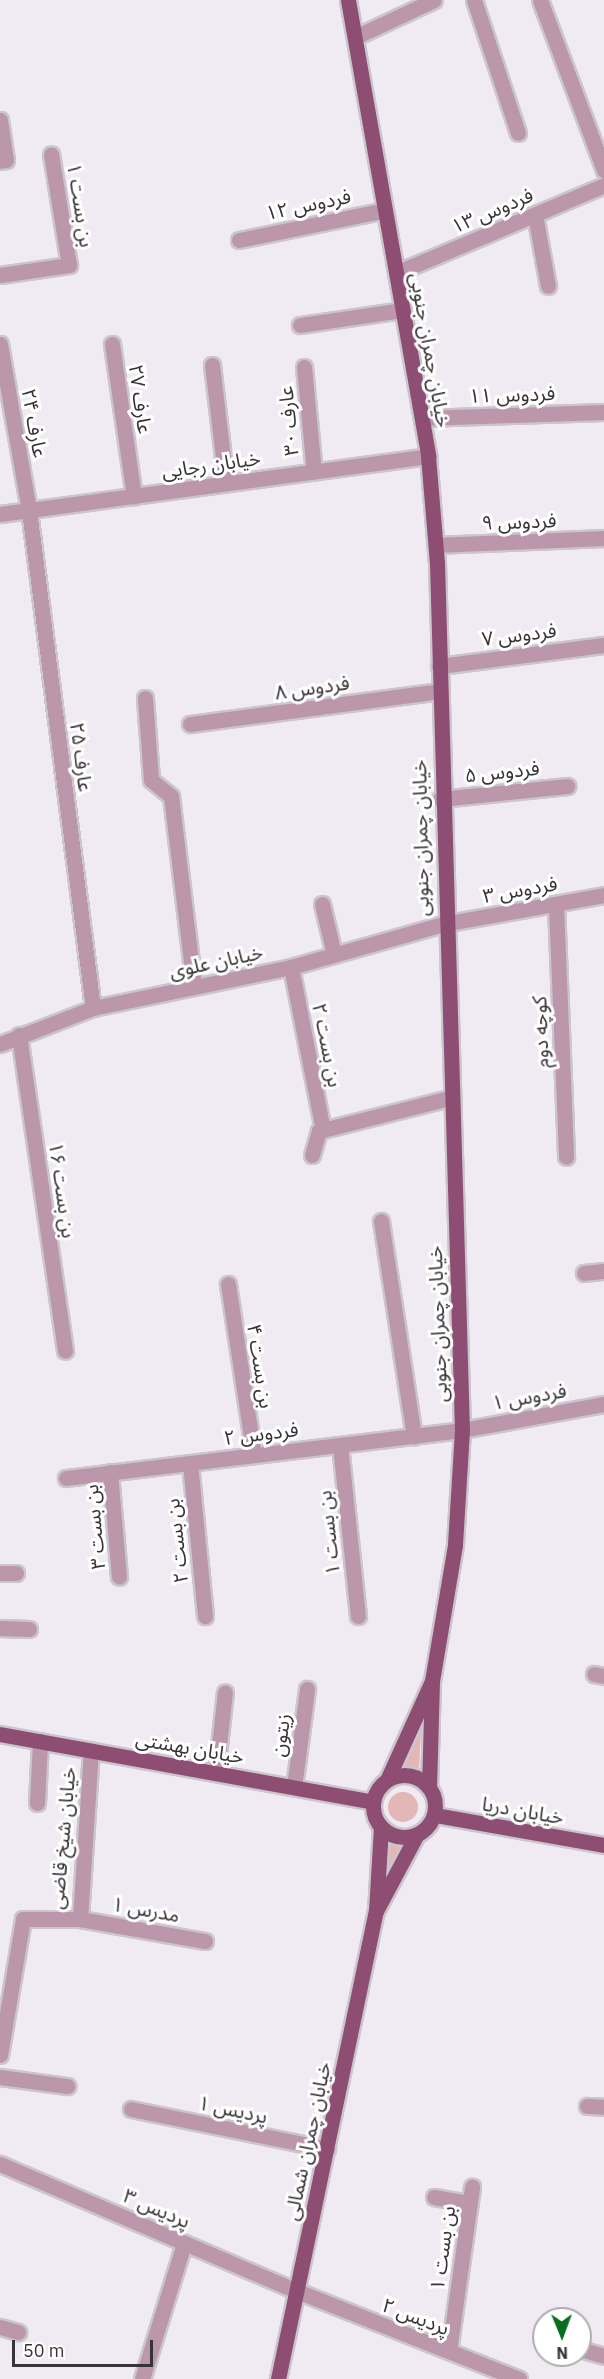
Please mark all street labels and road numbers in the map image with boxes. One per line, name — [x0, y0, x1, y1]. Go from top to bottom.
street label: بن بست ۱ — [62, 161, 100, 249]
street label: فردوس ۱۳ — [447, 182, 537, 238]
street label: فردوس ۱۲ — [263, 183, 353, 225]
street label: خیابان چمران جنوبی — [406, 271, 456, 429]
street label: عارف ۲۷ — [124, 363, 158, 435]
street label: فردوس ۱۱ — [468, 380, 556, 408]
street label: عارف ۳۰ — [273, 385, 303, 457]
street label: عارف ۲۴ — [17, 387, 53, 459]
street label: خیابان رجایی — [160, 445, 262, 483]
street label: فردوس ۹ — [481, 508, 557, 534]
street label: فردوس ۷ — [480, 618, 558, 650]
street label: فردوس ۸ — [273, 670, 351, 704]
street label: عارف ۲۵ — [66, 721, 98, 793]
street label: فردوس ۵ — [463, 755, 541, 787]
street label: خیابان چمران جنوبی — [407, 759, 433, 917]
street label: فردوس ۳ — [481, 871, 559, 907]
street label: خیابان علوی — [167, 939, 265, 983]
street label: کوچه دوم — [527, 996, 553, 1068]
street label: بن بست ۲ — [308, 1001, 348, 1089]
street label: بن بست ۱۶ — [44, 1141, 82, 1239]
street label: خیابان چمران جنوبی — [422, 1245, 452, 1403]
street label: بن بست ۴ — [242, 1322, 280, 1410]
street label: فردوس ۱ — [490, 1378, 568, 1414]
street label: فردوس ۲ — [222, 1417, 300, 1449]
street label: بن بست ۳ — [78, 1484, 110, 1570]
street label: بن بست ۱ — [312, 1489, 344, 1577]
street label: بن بست ۲ — [160, 1497, 192, 1585]
street label: زیتون — [265, 1712, 295, 1758]
street label: خیابان بهشتی — [134, 1726, 246, 1768]
street label: خیابان شیخ قاضی — [44, 1766, 80, 1910]
street label: خیابان دریا — [480, 1791, 566, 1829]
street label: مدرس ۱ — [110, 1891, 182, 1927]
street label: خیابان چمران شمالی — [278, 2059, 336, 2223]
street label: پردیس ۱ — [196, 2090, 270, 2128]
street label: پردیس ۳ — [120, 2183, 194, 2233]
street label: بن بست ۱ — [424, 2204, 460, 2292]
street label: پردیس ۲ — [379, 2292, 453, 2340]

